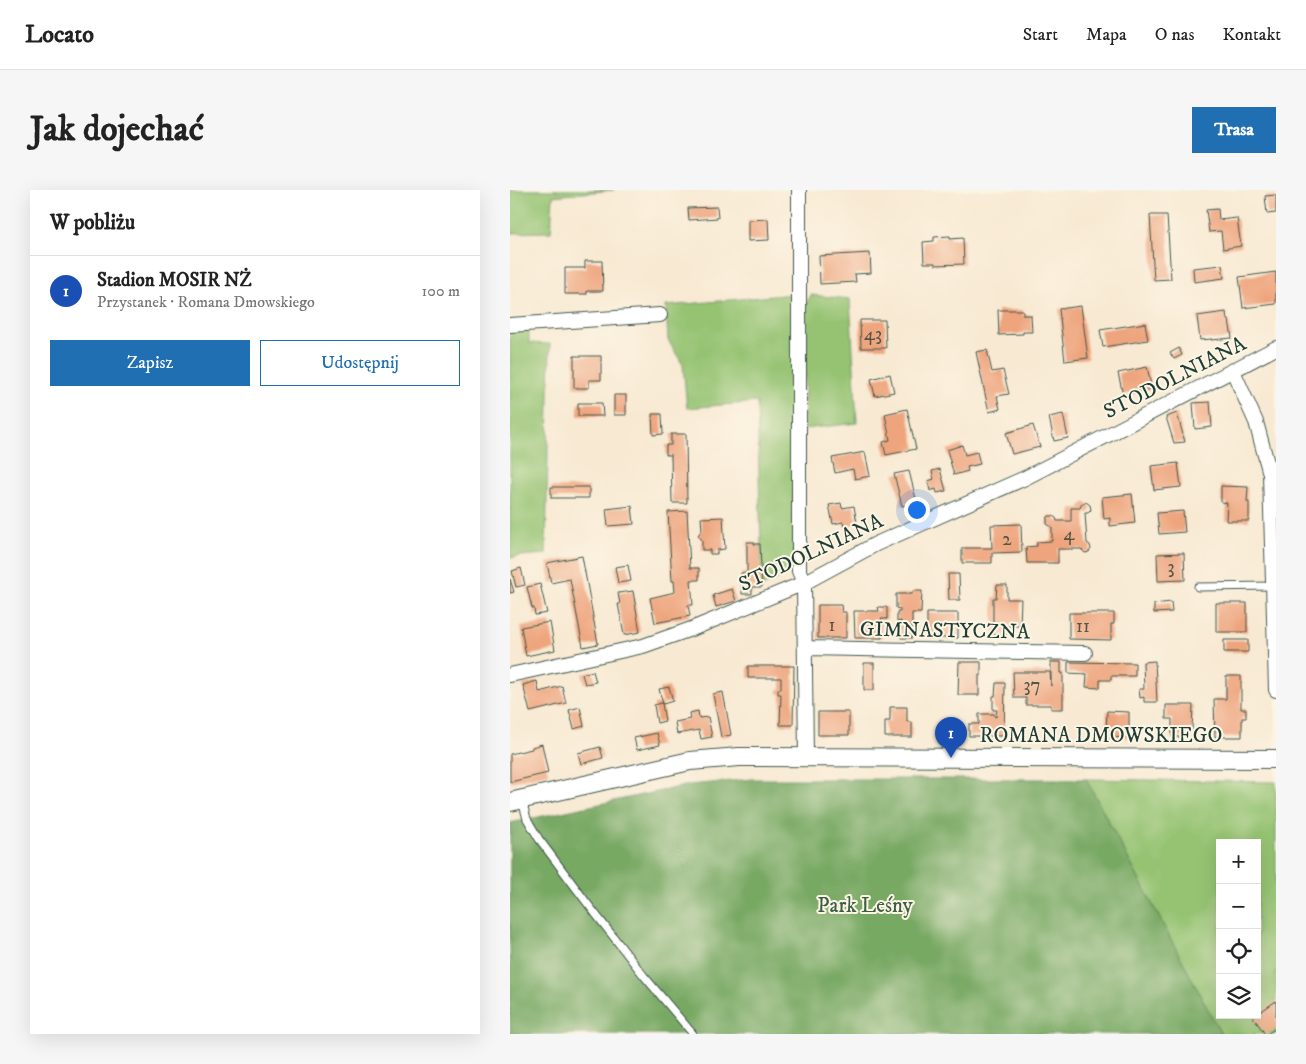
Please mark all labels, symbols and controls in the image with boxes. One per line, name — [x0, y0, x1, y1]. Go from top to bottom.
text: Locato — [25, 20, 94, 50]
text: Start — [1023, 24, 1058, 46]
text: Mapa — [1086, 24, 1127, 46]
text: O nas — [1155, 24, 1194, 46]
text: Kontakt — [1222, 24, 1281, 46]
button: Trasa — [1192, 107, 1276, 153]
text: Jak dojechać — [30, 108, 204, 152]
text: W pobliżu — [50, 210, 135, 236]
text: Stadion MOSIR NŻ — [97, 269, 252, 292]
text: 1 — [63, 281, 69, 301]
text: 100 m — [422, 281, 460, 301]
text: Przystanek · Romana Dmowskiego — [97, 292, 315, 312]
house number: 43 — [864, 323, 882, 346]
street label: STODOLNIANA — [1099, 331, 1251, 425]
button: Zapisz — [50, 340, 250, 386]
button: Udostępnij — [260, 340, 460, 386]
your location — [904, 497, 930, 523]
street label: STODOLNIANA — [735, 508, 888, 598]
house number: 4 — [1064, 523, 1076, 546]
house number: 2 — [1002, 528, 1012, 551]
house number: 3 — [1167, 556, 1175, 579]
house number: 1 — [829, 614, 836, 637]
house number: 11 — [1076, 615, 1090, 638]
street label: GIMNASTYCZNA — [860, 617, 1031, 645]
house number: 37 — [1023, 674, 1041, 697]
pin: 1 — [935, 717, 967, 758]
street label: ROMANA DMOWSKIEGO — [980, 723, 1222, 749]
map controls — [1216, 839, 1261, 1019]
button: + — [1216, 839, 1261, 884]
button: − — [1216, 884, 1261, 929]
park label: Park Leśny — [817, 893, 914, 919]
button: locate — [1216, 929, 1261, 974]
button: layers — [1216, 974, 1261, 1019]

